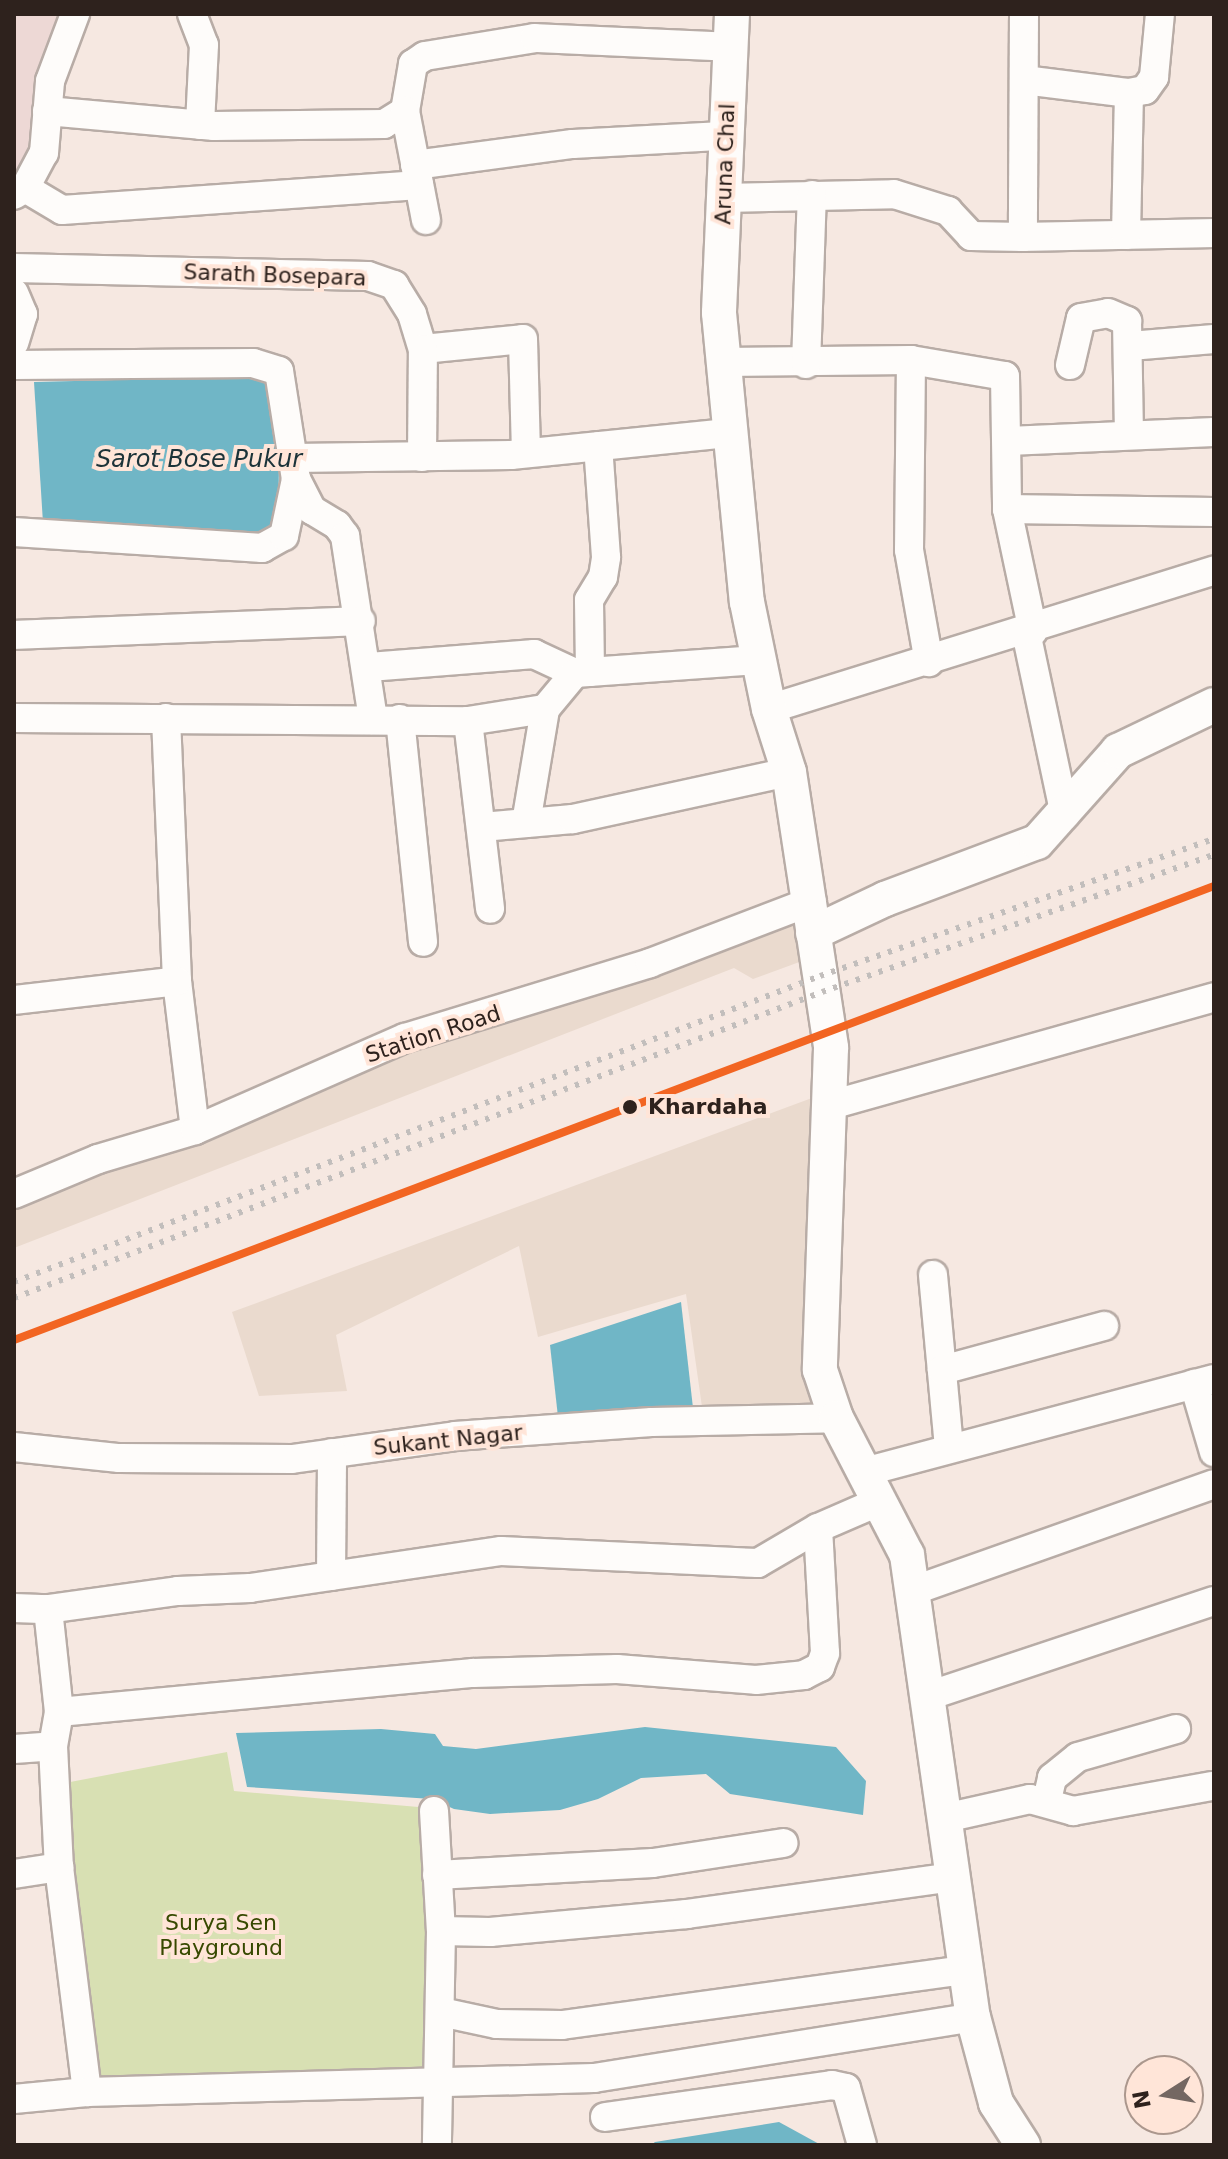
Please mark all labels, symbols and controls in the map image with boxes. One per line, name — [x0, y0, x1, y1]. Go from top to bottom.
street label: Aruna Chal — [710, 103, 740, 225]
street label: Sarath Bosepara — [183, 259, 367, 291]
water label: Sarot Bose Pukur — [96, 446, 302, 474]
street label: Station Road — [362, 1000, 504, 1068]
place label: Khardaha — [648, 1094, 768, 1120]
marker: Khardaha — [619, 1096, 641, 1118]
street label: Sukant Nagar — [372, 1419, 524, 1461]
park label: Surya Sen Playground — [159, 1909, 283, 1960]
north arrow — [1124, 2055, 1204, 2135]
text: N — [1128, 2088, 1156, 2111]

